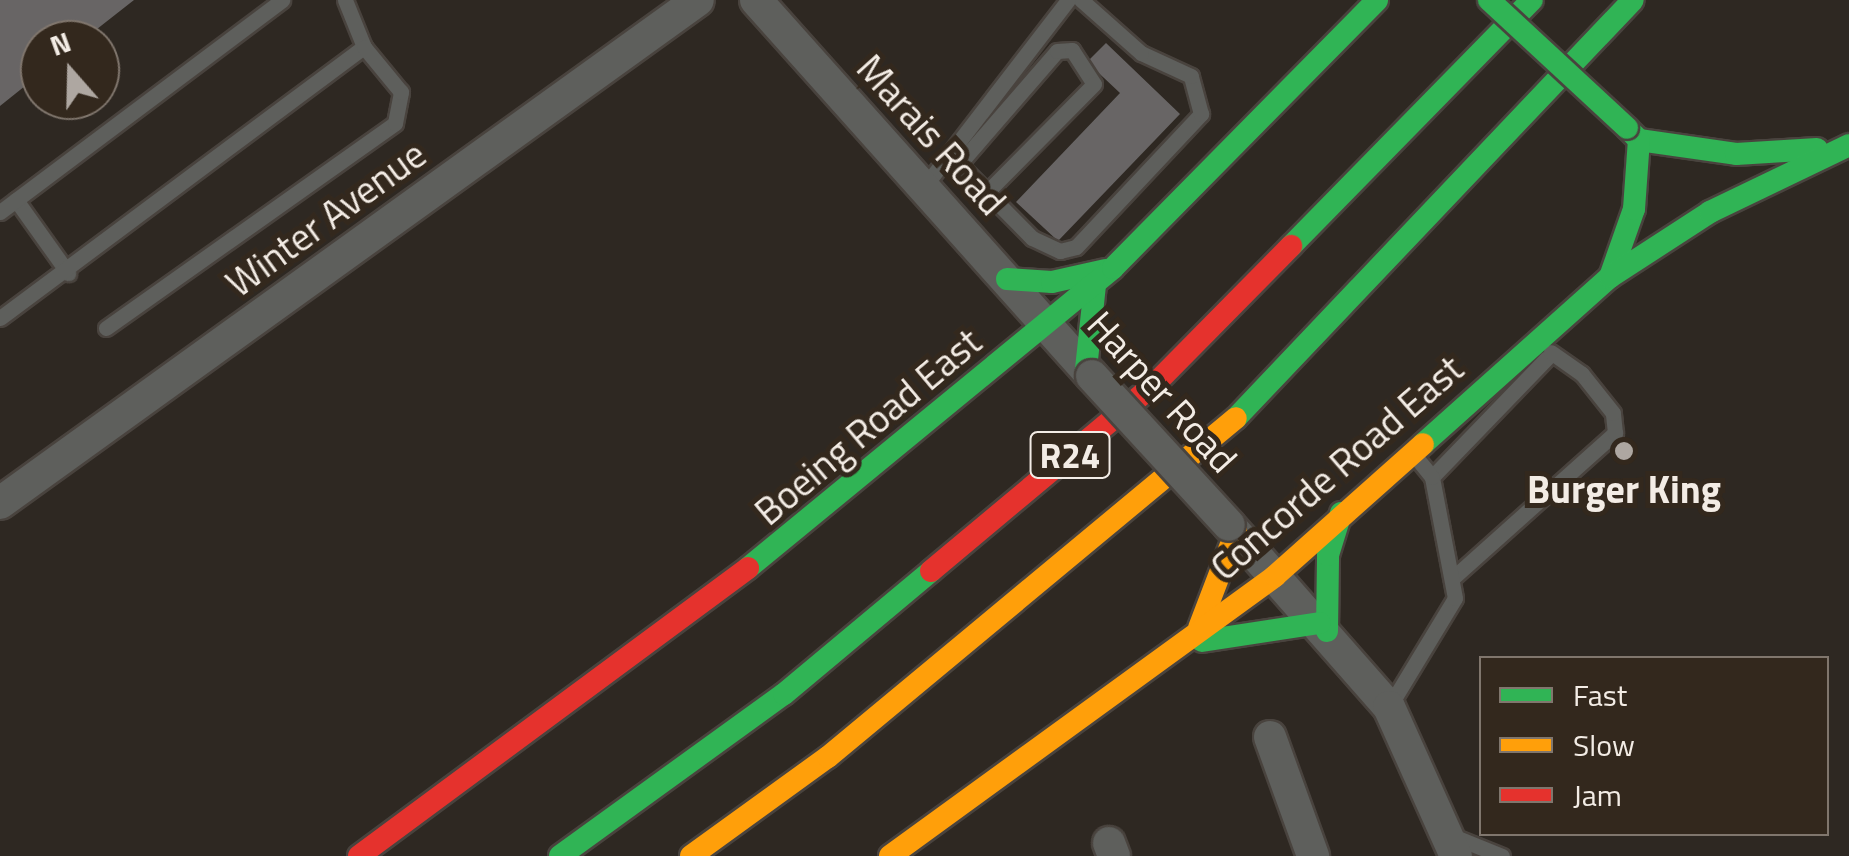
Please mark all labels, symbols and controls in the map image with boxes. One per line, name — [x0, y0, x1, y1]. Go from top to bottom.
north arrow — [20, 20, 120, 120]
text: N — [44, 20, 77, 67]
street label: Marais Road — [847, 46, 1015, 224]
street label: Winter Avenue — [217, 131, 435, 307]
street label: Harper Road — [1078, 302, 1246, 482]
street label: Boeing Road East — [746, 319, 990, 535]
street label: Concorde Road East — [1202, 346, 1472, 590]
road number: R24 — [1028, 425, 1112, 485]
marker: Burger King — [1613, 440, 1635, 462]
place label: Burger King — [1527, 467, 1721, 513]
legend — [1479, 656, 1829, 836]
text: Fast — [1573, 672, 1627, 718]
text: Slow — [1573, 722, 1635, 768]
text: Jam — [1573, 772, 1622, 818]

